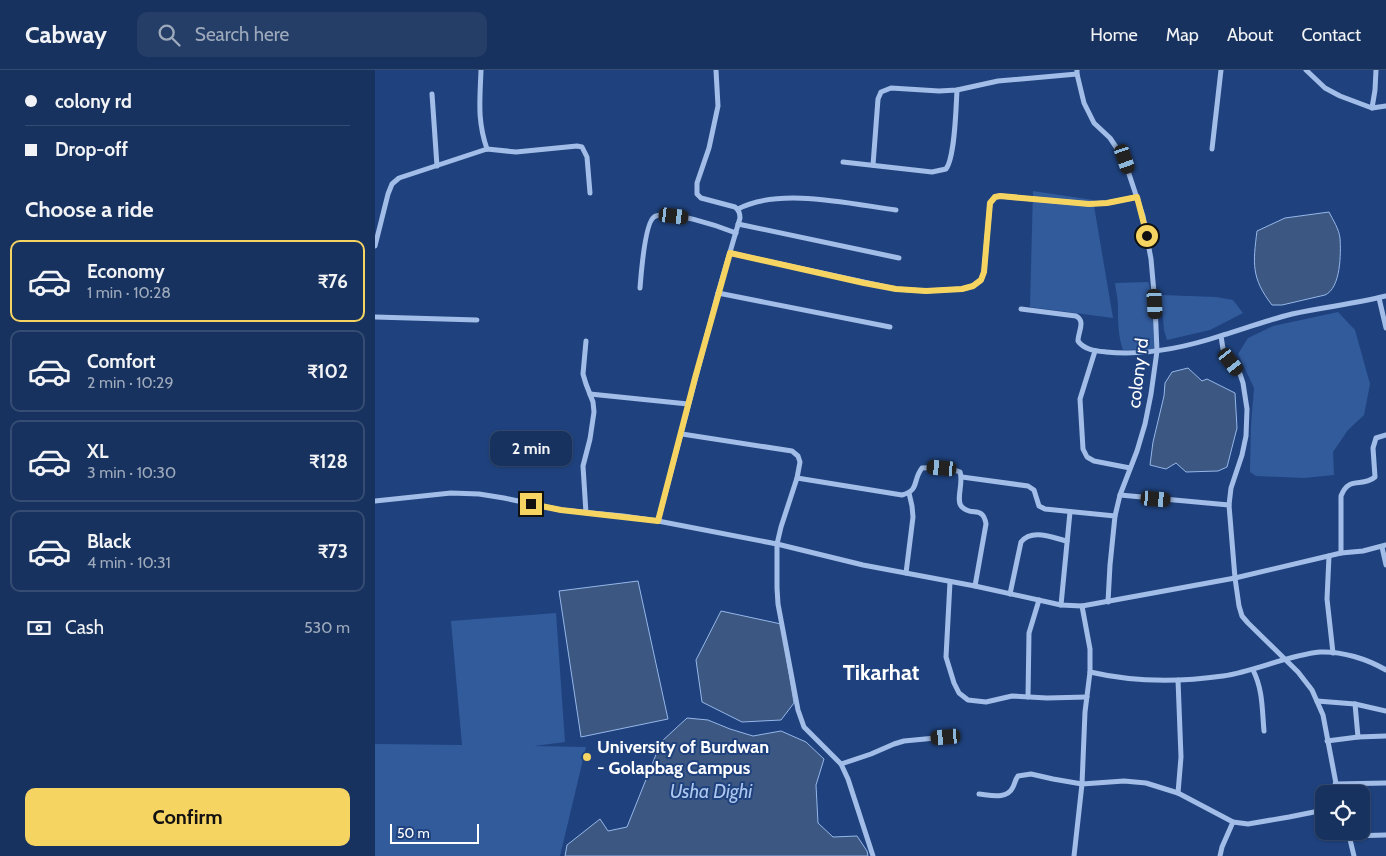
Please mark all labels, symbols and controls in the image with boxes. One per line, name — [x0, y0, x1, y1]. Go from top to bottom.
search box — [137, 12, 487, 57]
text: Cabway — [25, 20, 107, 49]
icon: search — [155, 21, 183, 49]
text: Search here — [195, 23, 289, 46]
text: Home — [1090, 24, 1138, 46]
text: Map — [1166, 24, 1199, 46]
text: About — [1227, 24, 1273, 46]
text: Contact — [1301, 24, 1361, 46]
text: colony rd — [55, 90, 132, 113]
text: Drop-off — [55, 138, 128, 161]
car — [1113, 142, 1136, 176]
text: Choose a ride — [25, 196, 154, 223]
car — [658, 207, 689, 225]
route start — [1136, 225, 1158, 247]
icon: car — [27, 259, 72, 304]
text: Economy — [87, 260, 165, 283]
text: ₹76 — [318, 270, 348, 293]
text: 1 min · 10:28 — [87, 283, 171, 302]
car — [1146, 289, 1163, 319]
street label: colony rd — [1123, 337, 1153, 409]
car — [1215, 346, 1246, 378]
icon: car — [27, 349, 72, 394]
text: Comfort — [87, 350, 156, 373]
text: ₹102 — [307, 360, 348, 383]
text: 2 min · 10:29 — [87, 373, 174, 392]
callout: 2 min — [490, 432, 572, 466]
icon: car — [27, 439, 72, 484]
text: 2 min — [512, 439, 550, 458]
text: XL — [87, 440, 108, 463]
text: ₹128 — [309, 450, 348, 473]
car — [926, 459, 957, 477]
text: 3 min · 10:30 — [87, 463, 176, 482]
car — [1140, 490, 1171, 508]
route end — [520, 493, 542, 515]
icon: car — [27, 529, 72, 574]
text: Black — [87, 530, 131, 553]
text: ₹73 — [318, 540, 348, 563]
text: 4 min · 10:31 — [87, 553, 171, 572]
icon: cash — [25, 614, 53, 642]
text: Cash — [65, 616, 104, 639]
text: 530 m — [304, 618, 350, 637]
district label: Tikarhat — [843, 659, 920, 686]
car — [930, 728, 961, 746]
place label: University of Burdwan - Golapbag Campus — [597, 736, 769, 779]
marker: University of Burdwan - Golapbag Campus — [581, 751, 593, 763]
water label: Usha Dighi — [670, 780, 753, 803]
map controls — [1315, 785, 1370, 840]
button: locate — [1315, 785, 1370, 840]
button: Confirm — [25, 788, 350, 846]
scale bar — [390, 821, 479, 844]
text: 50 m — [397, 824, 430, 842]

